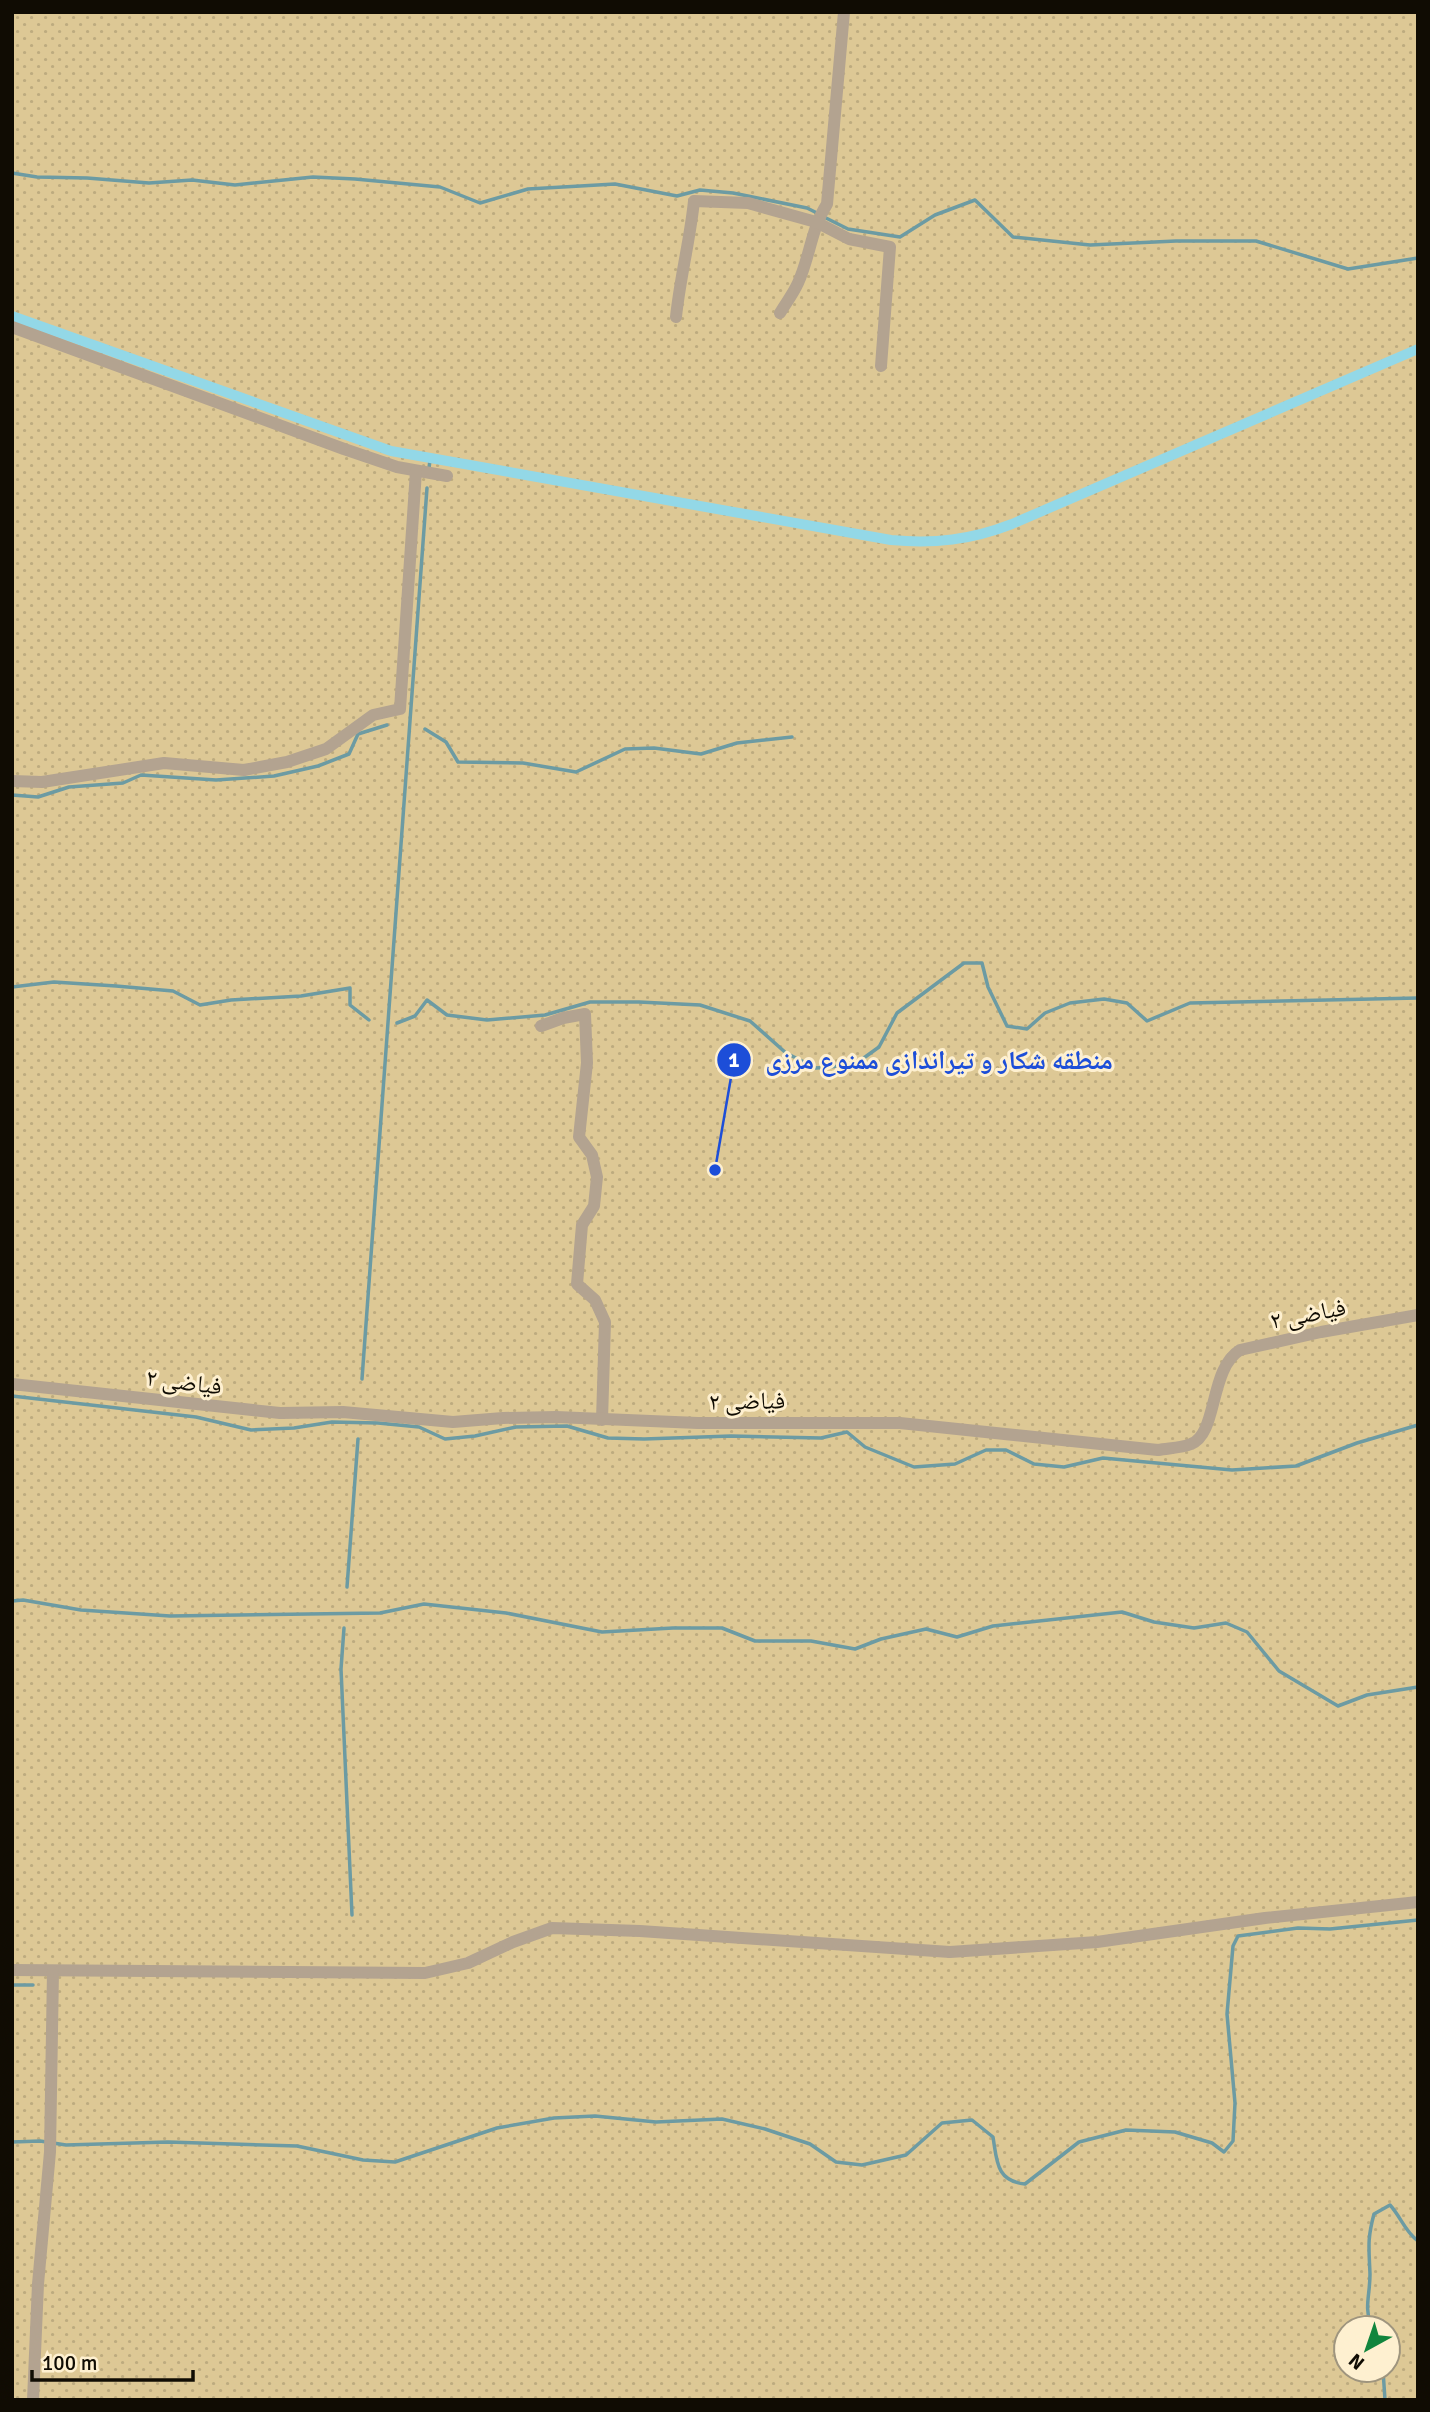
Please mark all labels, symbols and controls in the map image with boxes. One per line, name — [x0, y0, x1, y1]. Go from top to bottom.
callout: منطقه شکار و تیراندازی ممنوع مرزی — [716, 1036, 1127, 1083]
text: منطقه شکار و تیراندازی ممنوع مرزی — [765, 1045, 1113, 1077]
text: 1 — [728, 1047, 740, 1073]
street label: فیاضی ۲ — [1268, 1292, 1348, 1336]
street label: فیاضی ۲ — [144, 1362, 224, 1402]
street label: فیاضی ۲ — [709, 1385, 785, 1417]
north arrow — [1332, 2314, 1402, 2384]
scale bar — [32, 2338, 192, 2382]
text: N — [1344, 2348, 1369, 2375]
text: 100 m — [42, 2350, 97, 2376]

